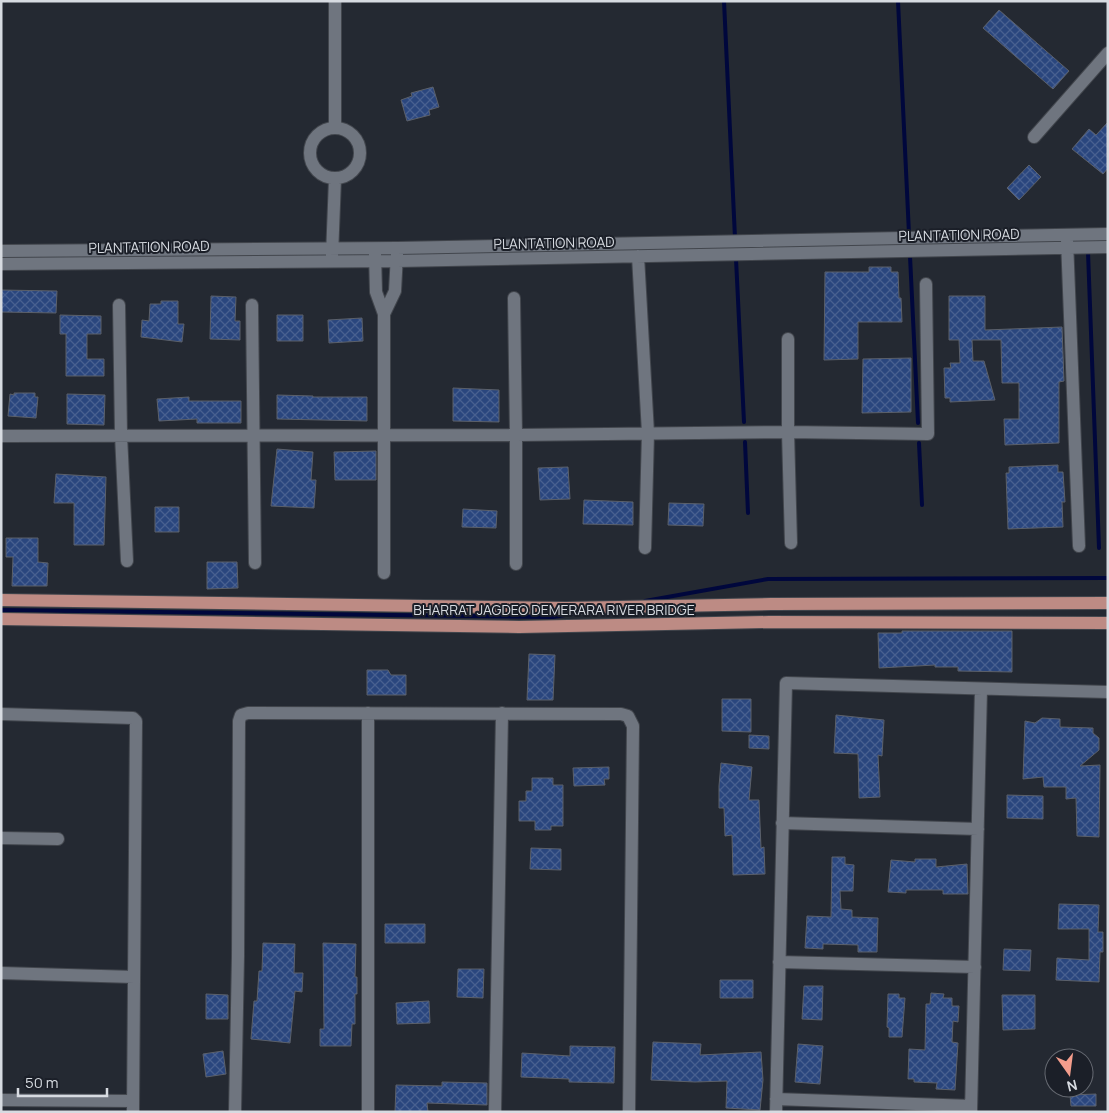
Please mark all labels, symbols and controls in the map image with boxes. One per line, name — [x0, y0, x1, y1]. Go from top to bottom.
street label: PLANTATION ROAD — [898, 224, 1020, 245]
street label: PLANTATION ROAD — [493, 232, 615, 253]
street label: PLANTATION ROAD — [88, 236, 210, 257]
street label: BHARRAT JAGDEO DEMERARA RIVER BRIDGE — [413, 600, 695, 619]
north arrow — [1044, 1048, 1094, 1098]
scale bar — [18, 1066, 106, 1098]
text: 50 m — [25, 1072, 59, 1093]
text: N — [1065, 1076, 1079, 1097]

